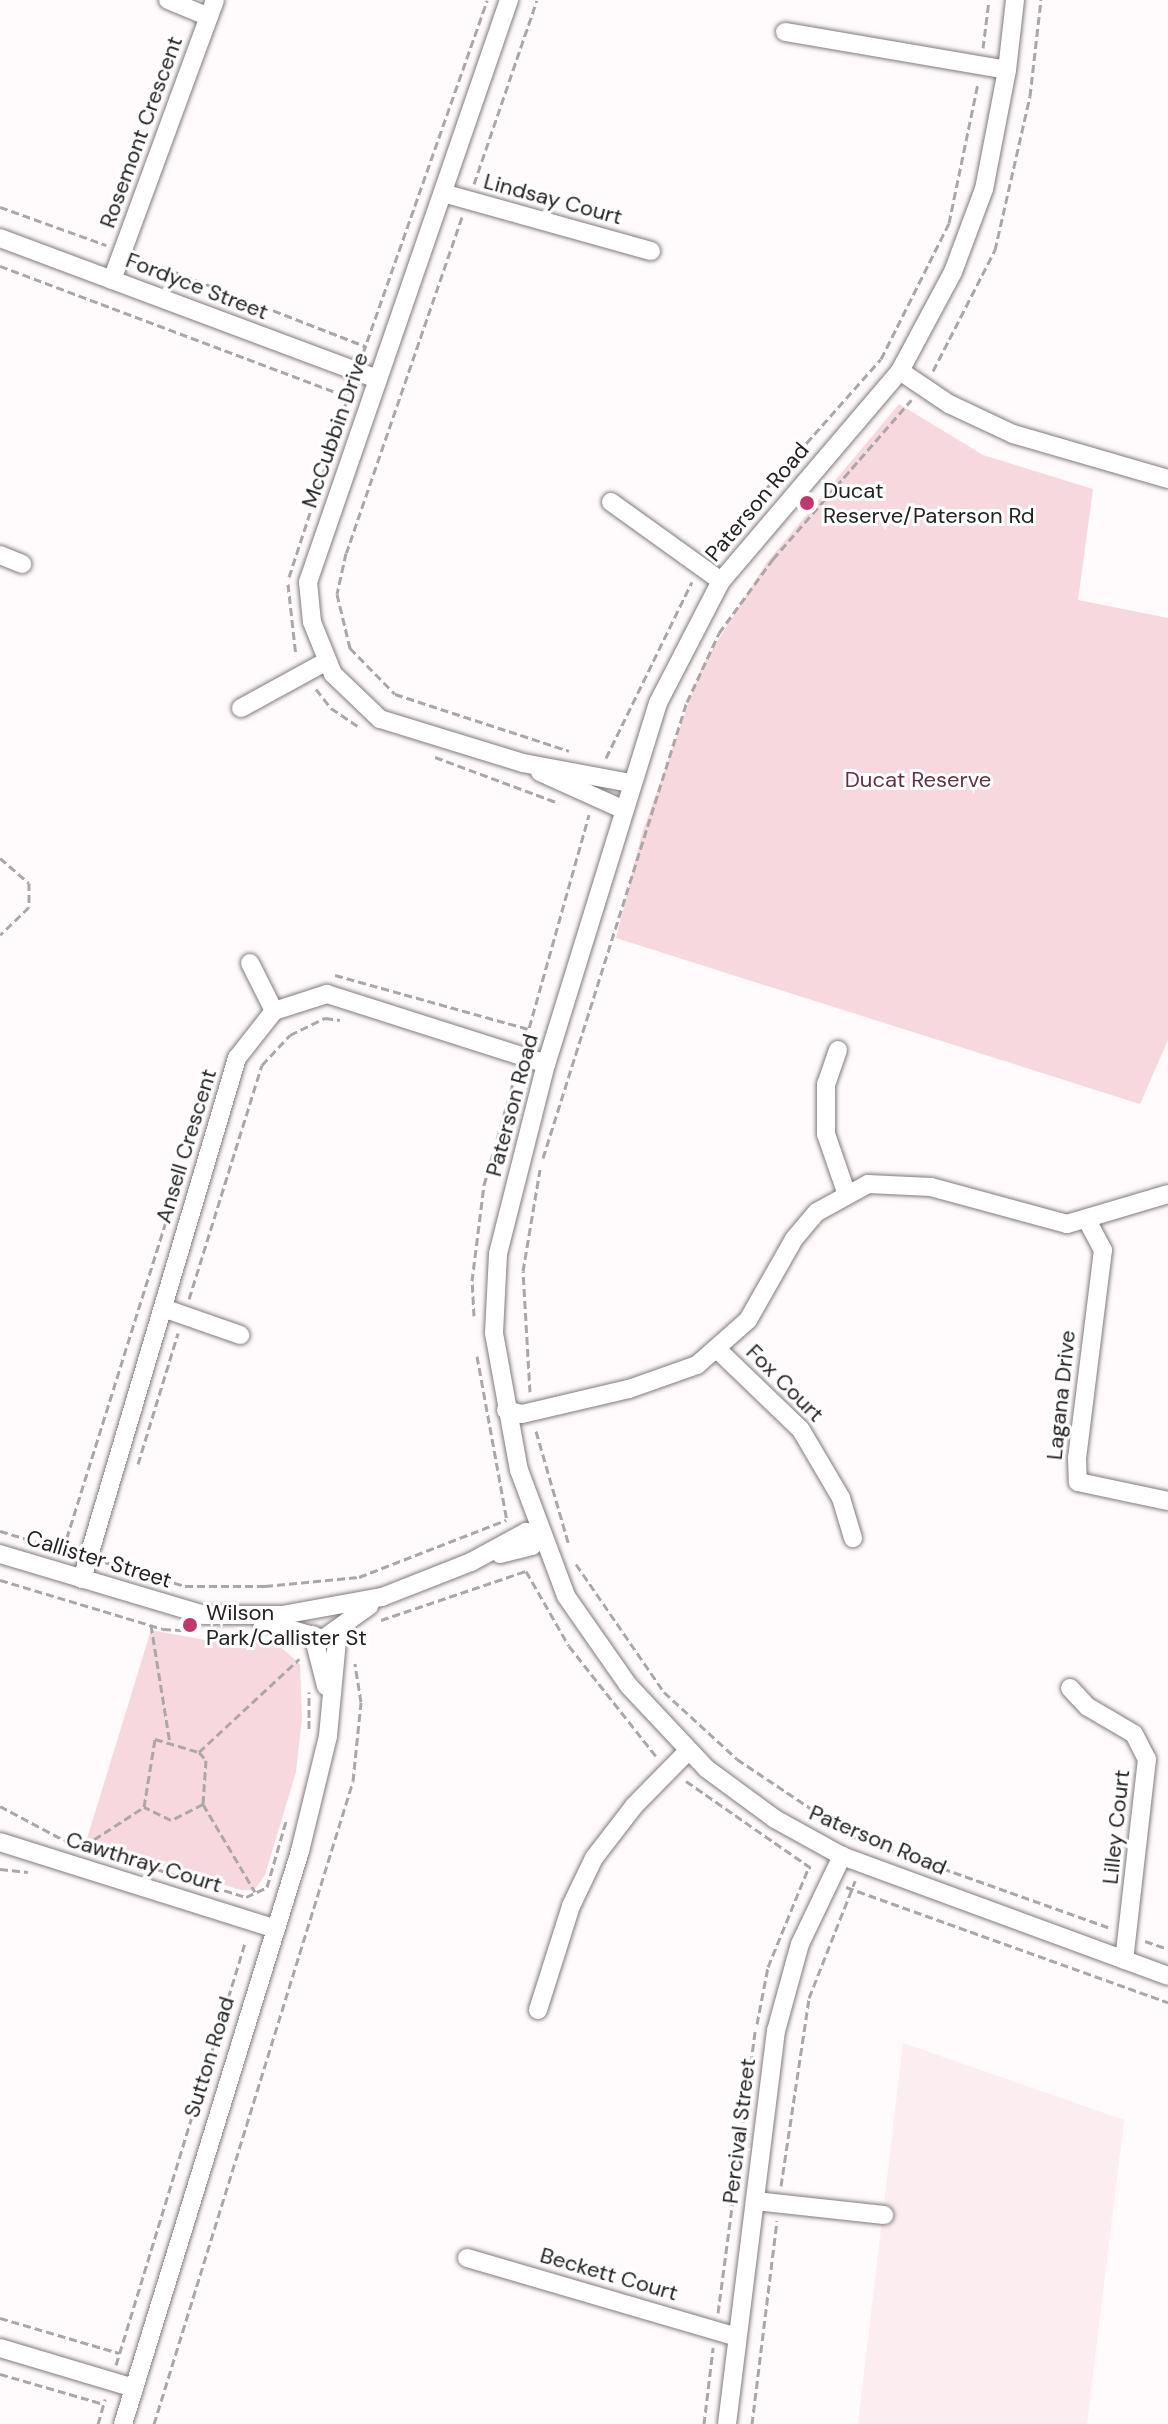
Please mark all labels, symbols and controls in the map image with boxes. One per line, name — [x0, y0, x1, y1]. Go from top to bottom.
street label: Rosemont Crescent — [94, 33, 188, 231]
street label: Lindsay Court — [481, 168, 625, 230]
street label: Fordyce Street — [122, 247, 272, 325]
street label: McCubbin Drive — [296, 349, 374, 511]
street label: Paterson Road — [700, 437, 814, 567]
place label: Ducat Reserve/Paterson Rd — [823, 477, 1035, 528]
marker: Ducat Reserve/Paterson Rd — [798, 494, 816, 512]
park label: Ducat Reserve — [845, 767, 991, 793]
street label: Paterson Road — [480, 1031, 544, 1179]
street label: Ansell Crescent — [150, 1066, 222, 1226]
street label: Lagana Drive — [1041, 1329, 1081, 1461]
street label: Fox Court — [741, 1339, 829, 1427]
street label: Callister Street — [23, 1524, 175, 1594]
place label: Wilson Park/Callister St — [206, 1599, 367, 1650]
marker: Wilson Park/Callister St — [181, 1616, 199, 1634]
street label: Lilley Court — [1097, 1768, 1135, 1886]
street label: Paterson Road — [805, 1799, 951, 1881]
street label: Cawthray Court — [63, 1826, 225, 1898]
street label: Sutton Road — [178, 1993, 240, 2121]
street label: Percival Street — [717, 2057, 761, 2205]
street label: Beckett Court — [537, 2242, 681, 2306]

